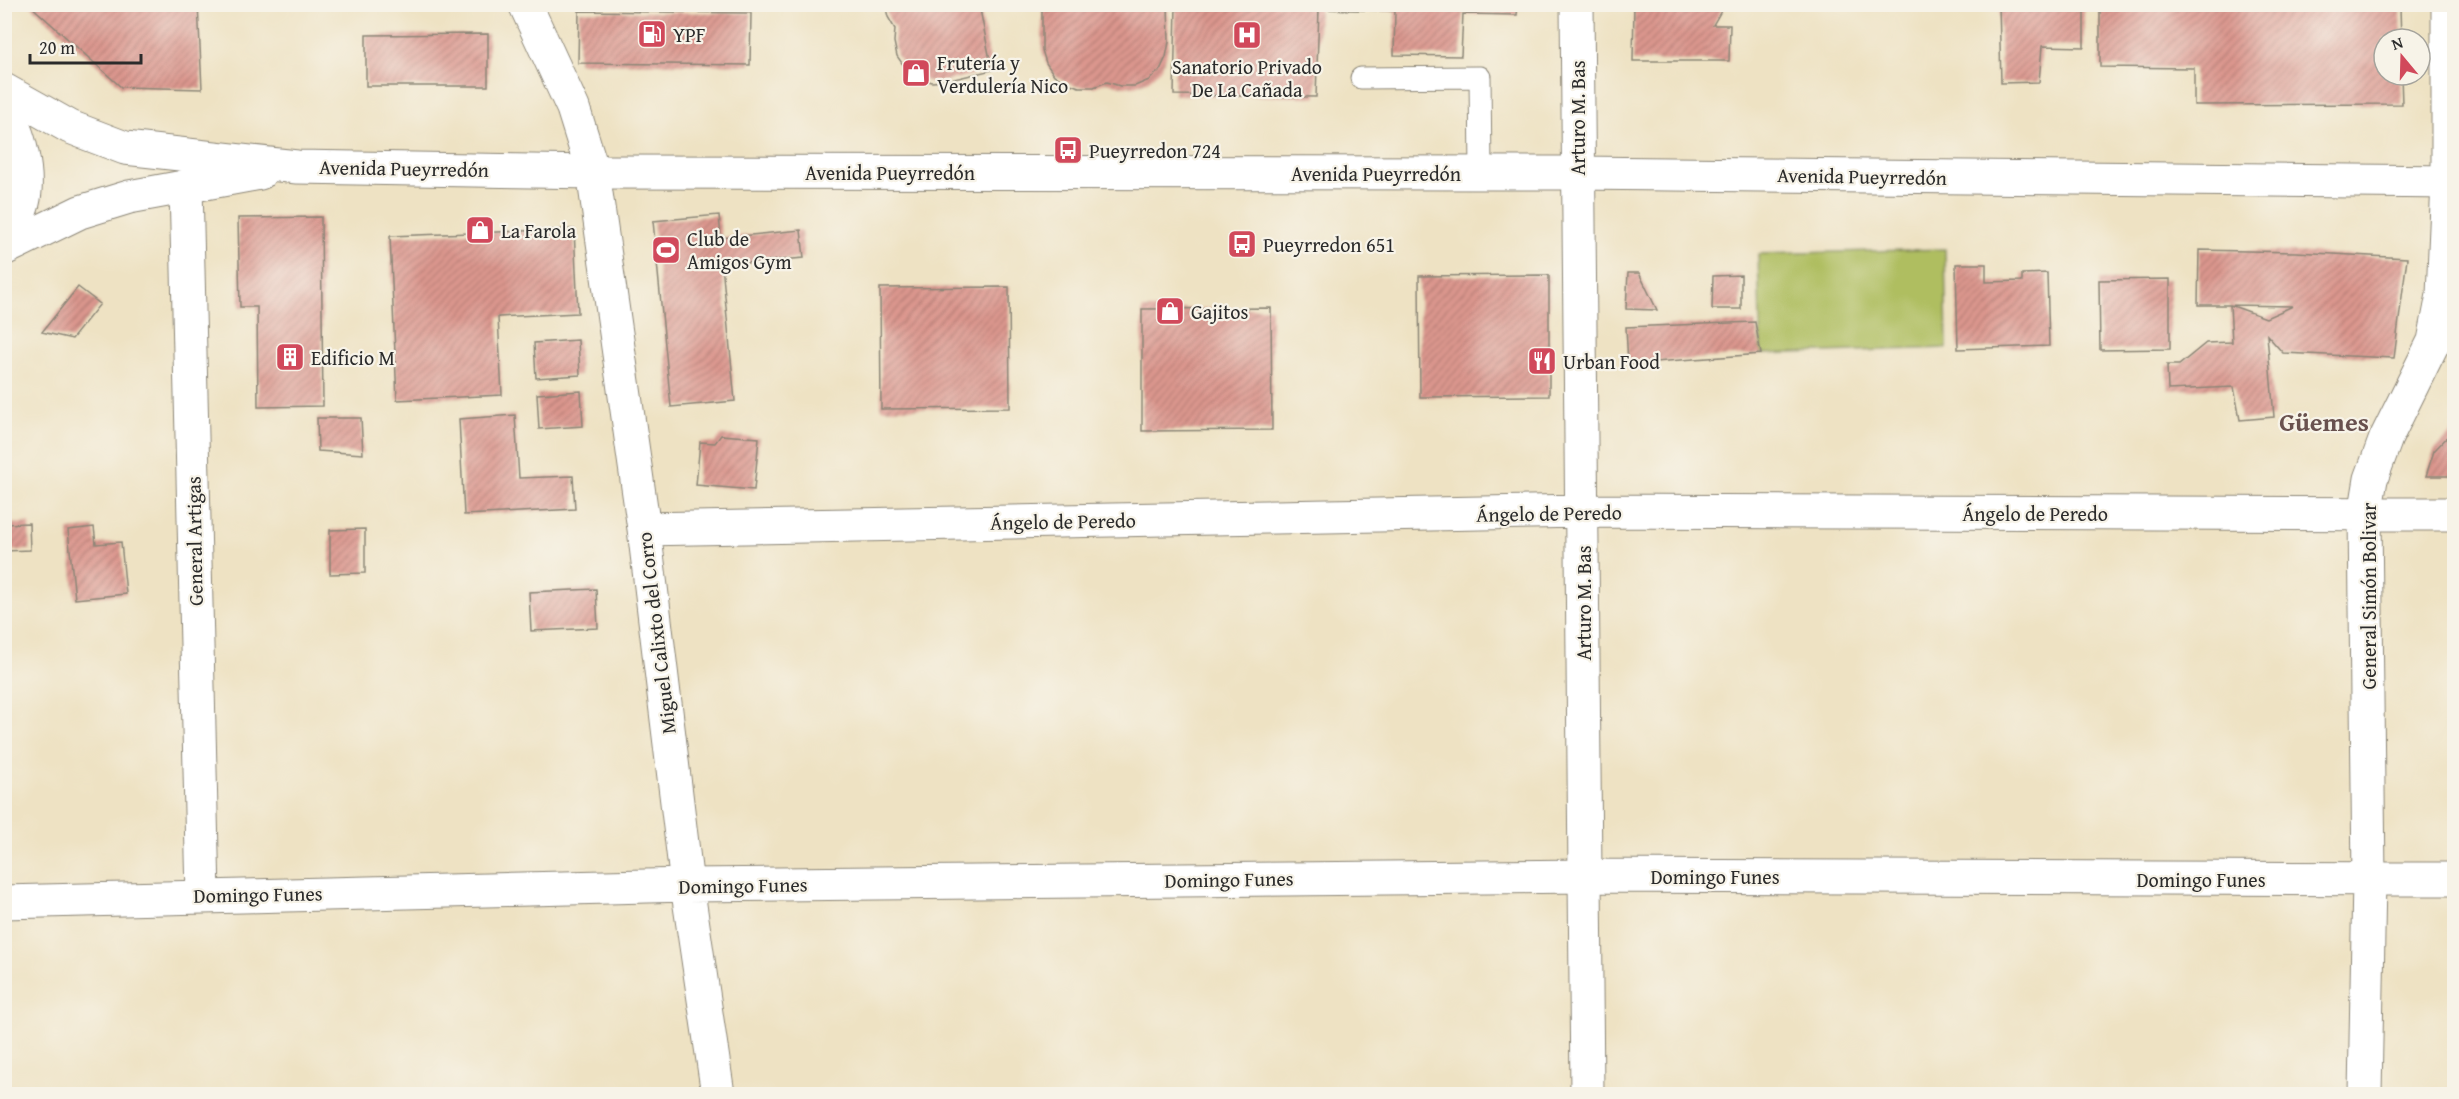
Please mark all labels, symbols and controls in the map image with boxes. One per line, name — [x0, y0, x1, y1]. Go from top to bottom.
fuel station icon: YPF — [636, 18, 668, 50]
hospital icon: Sanatorio Privado De La Cañada — [1231, 19, 1263, 51]
place label: YPF — [673, 20, 706, 49]
scale bar — [30, 27, 141, 65]
north arrow — [2372, 27, 2432, 87]
text: N — [2388, 30, 2406, 56]
text: 20 m — [39, 34, 75, 61]
place label: Frutería y Verdulería Nico — [937, 48, 1068, 100]
place label: Sanatorio Privado De La Cañada — [1172, 52, 1322, 104]
shop icon: Frutería y Verdulería Nico — [900, 57, 932, 89]
street label: Arturo M. Bas — [1563, 60, 1592, 176]
bus stop icon: Pueyrredon 724 — [1052, 134, 1084, 166]
place label: Pueyrredon 724 — [1089, 136, 1221, 165]
street label: Avenida Pueyrredón — [319, 152, 489, 184]
street label: Avenida Pueyrredón — [805, 158, 975, 187]
street label: Avenida Pueyrredón — [1291, 159, 1461, 188]
street label: Avenida Pueyrredón — [1777, 160, 1947, 192]
shop icon: La Farola — [464, 214, 496, 246]
place label: La Farola — [501, 216, 577, 245]
place label: Club de Amigos Gym — [687, 224, 792, 276]
bus stop icon: Pueyrredon 651 — [1226, 228, 1258, 260]
place label: Pueyrredon 651 — [1263, 230, 1395, 259]
sports icon: Club de Amigos Gym — [650, 234, 682, 266]
shop icon: Gajitos — [1154, 295, 1186, 327]
place label: Gajitos — [1191, 297, 1248, 326]
building icon: Edificio M — [274, 341, 306, 373]
place label: Edificio M — [311, 343, 395, 372]
restaurant icon: Urban Food — [1526, 345, 1558, 377]
place label: Urban Food — [1563, 347, 1660, 376]
district label: Güemes — [2279, 402, 2369, 441]
street label: General Artigas — [178, 476, 210, 606]
street label: Ángelo de Peredo — [1476, 497, 1622, 529]
street label: Ángelo de Peredo — [1962, 499, 2108, 528]
street label: General Simón Bolivar — [2354, 503, 2383, 689]
street label: Ángelo de Peredo — [990, 505, 1136, 537]
street label: Miguel Calixto del Corro — [629, 530, 683, 736]
street label: Arturo M. Bas — [1569, 545, 1598, 661]
street label: Domingo Funes — [1650, 862, 1780, 891]
street label: Domingo Funes — [1164, 863, 1294, 895]
street label: Domingo Funes — [2136, 865, 2266, 894]
street label: Domingo Funes — [678, 869, 808, 901]
street label: Domingo Funes — [193, 878, 323, 910]

